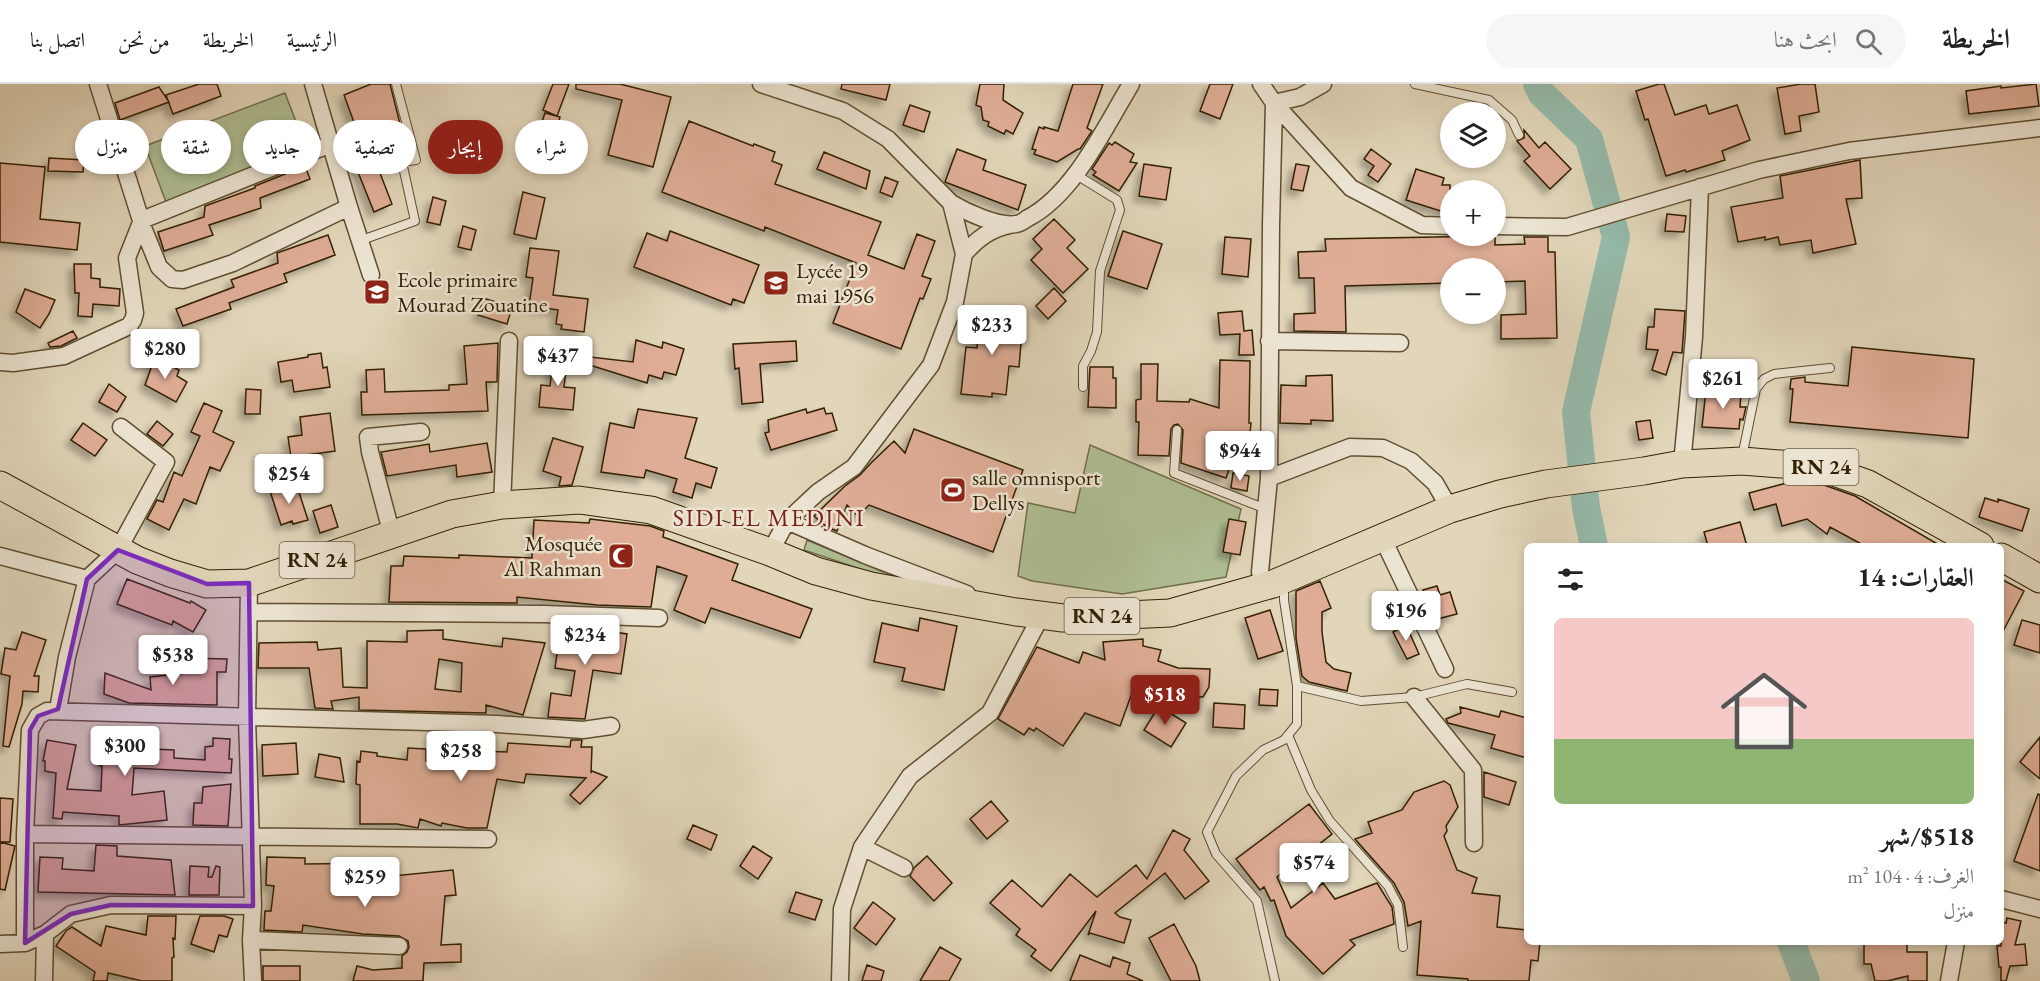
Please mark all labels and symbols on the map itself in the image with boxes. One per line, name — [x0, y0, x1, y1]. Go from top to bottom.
place label: Lycée 19 mai 1956 — [796, 256, 874, 310]
place label: Ecole primaire Mourad Zouatine — [397, 265, 548, 319]
school or university icon: Lycée 19 mai 1956 — [761, 268, 791, 298]
school or university icon: Ecole primaire Mourad Zouatine — [362, 277, 392, 307]
pin: $233 — [956, 305, 1028, 356]
pin: $280 — [129, 329, 201, 380]
pin: $437 — [522, 336, 594, 387]
pin: $261 — [1687, 359, 1759, 410]
pin: $944 — [1204, 431, 1276, 482]
road number: RN 24 — [1784, 449, 1858, 485]
pin: $254 — [253, 454, 325, 505]
place label: salle omnisport Dellys — [972, 463, 1100, 517]
sports icon: salle omnisport Dellys — [938, 475, 968, 505]
district label: SIDI EL MEDJNI — [673, 502, 865, 533]
place label: Mosquée Al Rahman — [503, 529, 602, 583]
mosque icon: Mosquée Al Rahman — [606, 541, 636, 571]
road number: RN 24 — [280, 542, 354, 578]
pin: $196 — [1370, 591, 1442, 642]
road number: RN 24 — [1064, 598, 1140, 634]
pin: $234 — [549, 615, 621, 666]
pin: $538 — [137, 635, 209, 686]
pin: $518 — [1129, 675, 1201, 726]
pin: $300 — [89, 726, 161, 777]
pin: $258 — [425, 731, 497, 782]
pin: $574 — [1278, 843, 1350, 894]
pin: $259 — [329, 857, 401, 908]

